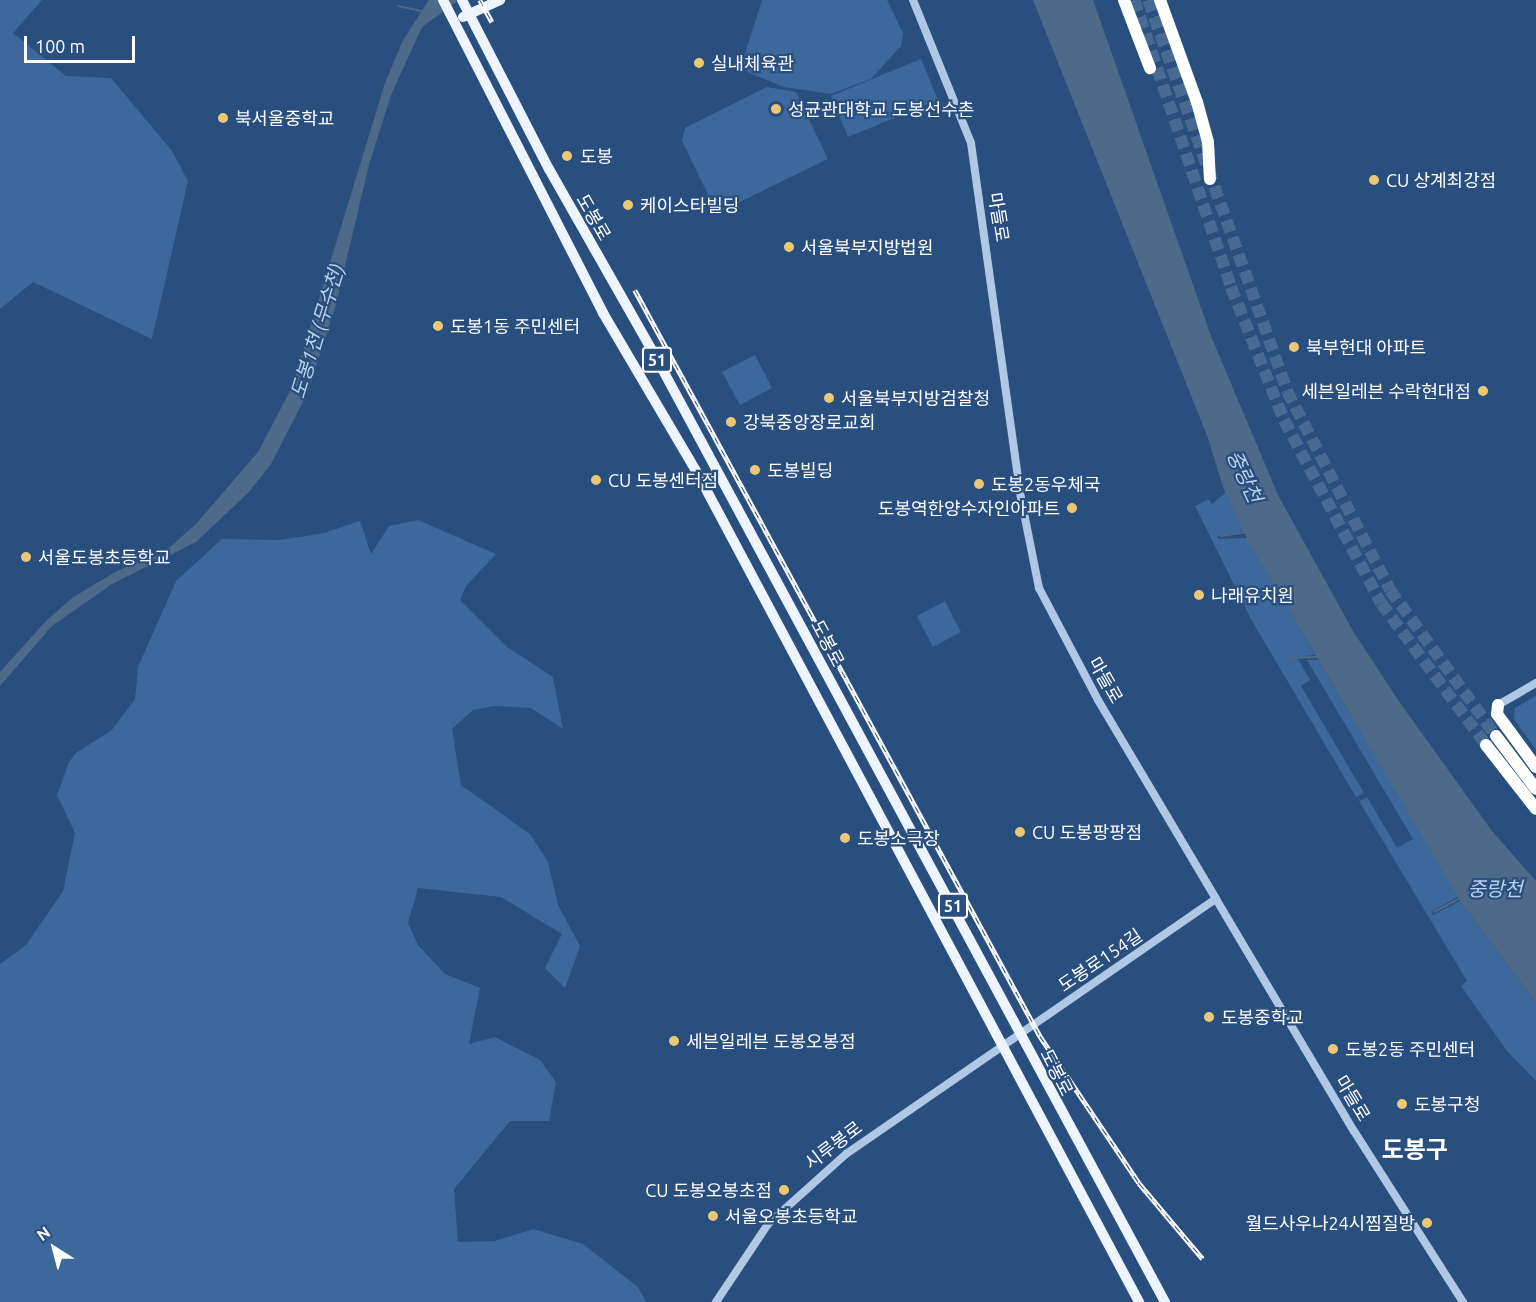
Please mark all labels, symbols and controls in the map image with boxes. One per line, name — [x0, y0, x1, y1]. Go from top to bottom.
scale bar — [27, 24, 138, 62]
text: 100 m — [35, 36, 85, 56]
place label: 실내체육관 — [711, 52, 794, 74]
marker: 실내체육관 — [692, 56, 706, 70]
place label: 성균관대학교 도봉선수촌 — [788, 98, 974, 120]
marker: 성균관대학교 도봉선수촌 — [769, 102, 783, 116]
place label: 북서울중학교 — [235, 107, 334, 129]
marker: 북서울중학교 — [216, 111, 230, 125]
place label: 도봉 — [580, 145, 613, 167]
marker: 도봉 — [558, 147, 576, 165]
place label: CU 상계최강점 — [1386, 169, 1496, 191]
marker: CU 상계최강점 — [1367, 173, 1381, 187]
street label: 도봉로 — [572, 190, 616, 244]
street label: 마들로 — [984, 191, 1014, 243]
place label: 케이스타빌딩 — [640, 194, 739, 216]
marker: 케이스타빌딩 — [621, 198, 635, 212]
place label: 서울북부지방법원 — [801, 236, 933, 258]
marker: 서울북부지방법원 — [782, 240, 796, 254]
water label: 도봉1천 (무수천) — [285, 261, 349, 401]
place label: 도봉1동 주민센터 — [450, 315, 580, 337]
marker: 도봉1동 주민센터 — [431, 319, 445, 333]
place label: 북부현대 아파트 — [1306, 336, 1426, 358]
marker: 북부현대 아파트 — [1287, 340, 1301, 354]
road number: 51 — [640, 347, 674, 373]
place label: 세븐일레븐 수락현대점 — [1301, 380, 1471, 402]
marker: 세븐일레븐 수락현대점 — [1476, 384, 1490, 398]
place label: 서울북부지방검찰청 — [841, 387, 990, 409]
marker: 서울북부지방검찰청 — [822, 391, 836, 405]
place label: 강북중앙장로교회 — [743, 411, 875, 433]
marker: 강북중앙장로교회 — [724, 415, 738, 429]
water label: 중랑천 — [1222, 446, 1268, 506]
place label: 도봉빌딩 — [767, 459, 833, 481]
marker: 도봉빌딩 — [748, 463, 762, 477]
place label: CU 도봉센터점 — [608, 469, 718, 491]
marker: CU 도봉센터점 — [589, 473, 603, 487]
place label: 도봉2동우체국 — [991, 473, 1101, 495]
marker: 도봉2동우체국 — [972, 477, 986, 491]
place label: 도봉역한양수자인아파트 — [878, 497, 1060, 519]
marker: 도봉역한양수자인아파트 — [1065, 501, 1079, 515]
place label: 서울도봉초등학교 — [38, 546, 170, 568]
marker: 서울도봉초등학교 — [19, 550, 33, 564]
place label: 나래유치원 — [1211, 584, 1294, 606]
marker: 나래유치원 — [1192, 588, 1206, 602]
street label: 도봉로 — [807, 616, 849, 670]
street label: 마들로 — [1084, 653, 1128, 707]
place label: CU 도봉팡팡점 — [1032, 821, 1142, 843]
marker: CU 도봉팡팡점 — [1013, 825, 1027, 839]
place label: 도봉소극장 — [857, 827, 940, 849]
marker: 도봉소극장 — [838, 831, 852, 845]
water label: 중랑천 — [1467, 876, 1523, 900]
road number: 51 — [936, 893, 970, 919]
street label: 도봉로154길 — [1054, 924, 1146, 996]
place label: 도봉중학교 — [1221, 1006, 1304, 1028]
marker: 도봉중학교 — [1202, 1010, 1216, 1024]
place label: 세븐일레븐 도봉오봉점 — [686, 1030, 856, 1052]
marker: 세븐일레븐 도봉오봉점 — [667, 1034, 681, 1048]
place label: 도봉2동 주민센터 — [1345, 1038, 1475, 1060]
marker: 도봉2동 주민센터 — [1326, 1042, 1340, 1056]
street label: 도봉로 — [1036, 1045, 1078, 1099]
street label: 마들로 — [1331, 1071, 1375, 1125]
place label: 도봉구청 — [1414, 1093, 1480, 1115]
marker: 도봉구청 — [1395, 1097, 1409, 1111]
street label: 시루봉로 — [800, 1116, 866, 1174]
district label: 도봉구 — [1382, 1136, 1448, 1164]
place label: CU 도봉오봉초점 — [645, 1179, 772, 1201]
marker: CU 도봉오봉초점 — [777, 1183, 791, 1197]
place label: 서울오봉초등학교 — [725, 1205, 857, 1227]
marker: 서울오봉초등학교 — [706, 1209, 720, 1223]
place label: 월드사우나24시찜질방 — [1246, 1212, 1415, 1234]
marker: 월드사우나24시찜질방 — [1420, 1216, 1434, 1230]
north arrow — [24, 1218, 84, 1278]
text: N — [33, 1223, 54, 1244]

